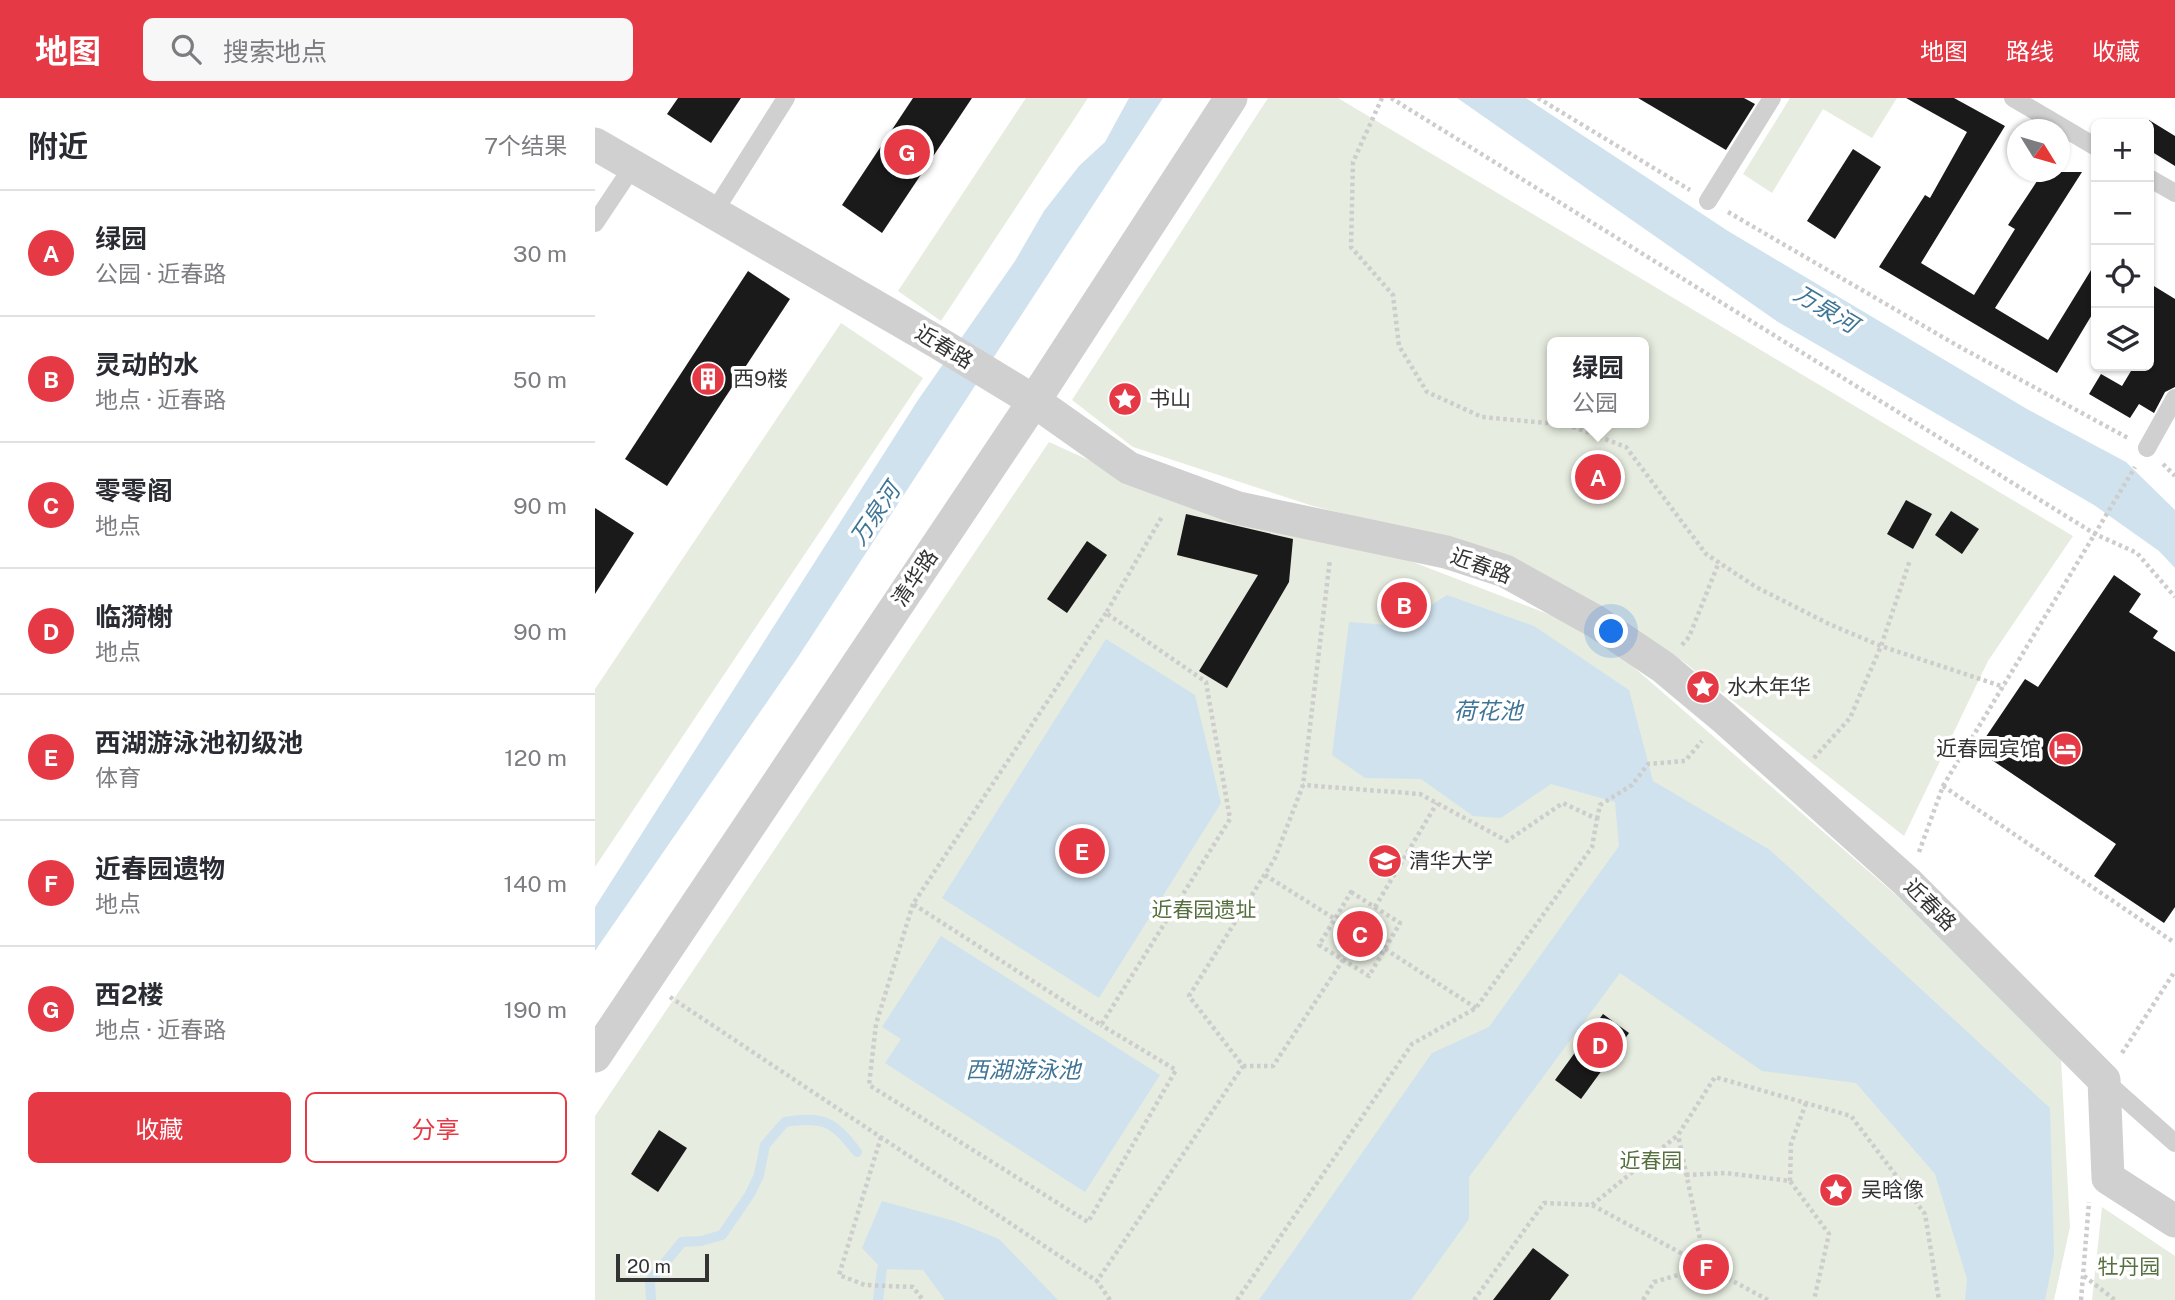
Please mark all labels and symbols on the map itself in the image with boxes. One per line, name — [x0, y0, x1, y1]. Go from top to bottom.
north arrow — [2007, 119, 2070, 182]
pin: G — [884, 126, 930, 178]
water label: 万泉河 — [1790, 279, 1866, 340]
street label: 近春路 — [911, 320, 978, 374]
building icon: 西9楼 — [689, 360, 727, 398]
place label: 西9楼 — [733, 366, 788, 391]
place icon: 书山 — [1106, 380, 1144, 418]
place label: 书山 — [1149, 386, 1191, 411]
pin: A — [1575, 451, 1621, 503]
water label: 万泉河 — [844, 474, 907, 550]
street label: 近春路 — [1447, 543, 1515, 588]
street label: 清华路 — [887, 545, 943, 611]
pin: B — [1381, 579, 1427, 631]
your location — [1594, 614, 1628, 648]
place icon: 水木年华 — [1684, 668, 1722, 706]
place label: 水木年华 — [1727, 674, 1811, 699]
water label: 荷花池 — [1454, 697, 1525, 724]
hotel icon: 近春园宾馆 — [2046, 730, 2084, 768]
place label: 近春园宾馆 — [1936, 736, 2041, 761]
pin: E — [1059, 825, 1105, 877]
school or university icon: 清华大学 — [1366, 842, 1404, 880]
place label: 清华大学 — [1409, 848, 1493, 873]
street label: 近春路 — [1899, 874, 1961, 936]
park label: 近春园遗址 — [1152, 897, 1257, 922]
pin: C — [1337, 908, 1383, 960]
pin: D — [1577, 1019, 1623, 1071]
water label: 西湖游泳池 — [966, 1056, 1083, 1083]
park label: 近春园 — [1620, 1148, 1683, 1173]
place icon: 吴晗像 — [1817, 1171, 1855, 1209]
place label: 吴晗像 — [1861, 1177, 1924, 1202]
pin: F — [1683, 1241, 1729, 1293]
scale bar — [616, 1251, 709, 1283]
park label: 牡丹园 — [2098, 1254, 2161, 1279]

